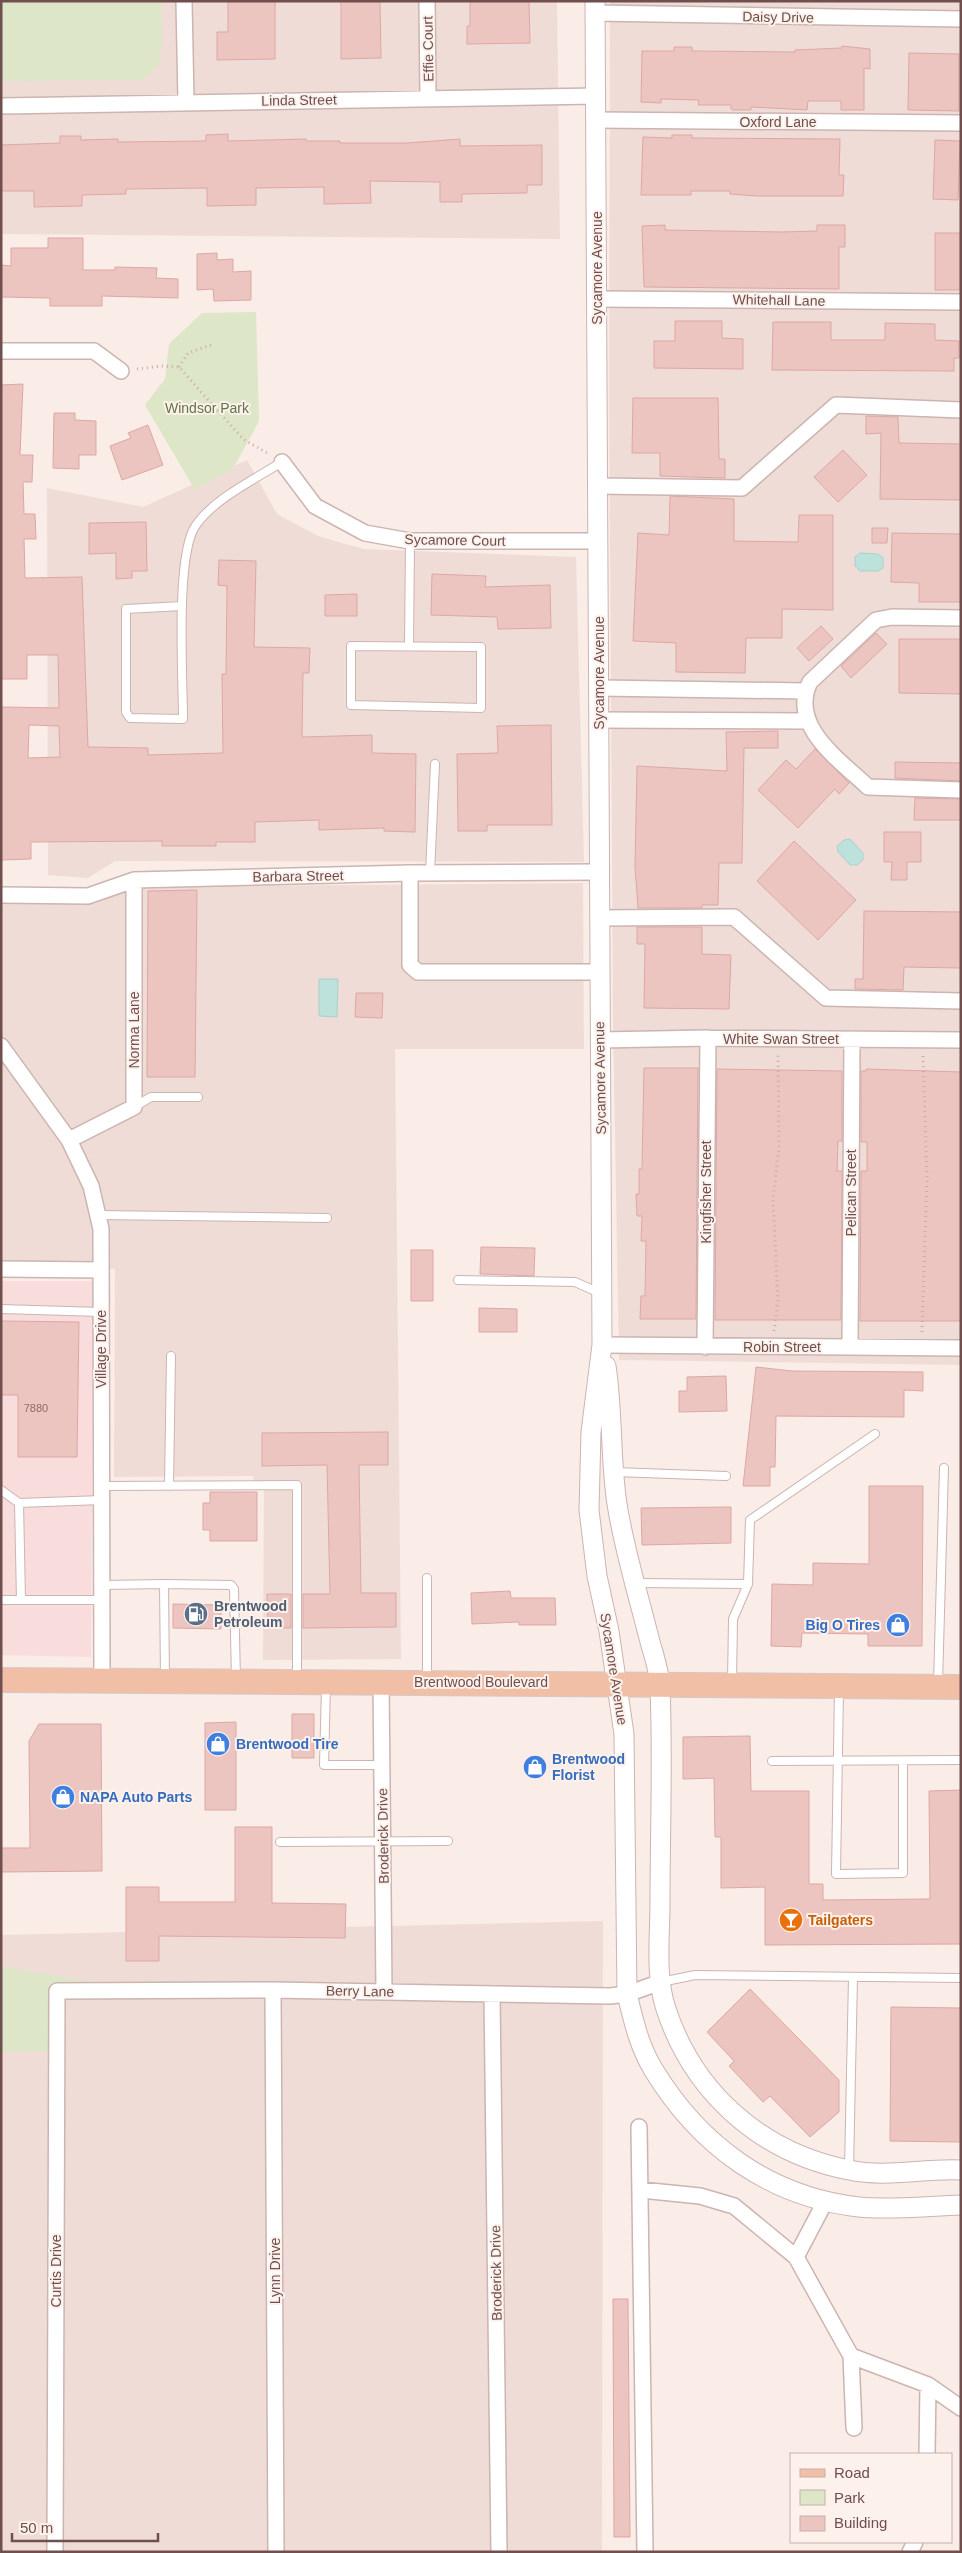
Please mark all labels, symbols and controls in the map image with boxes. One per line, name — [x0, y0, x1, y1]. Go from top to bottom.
street label: Daisy Drive — [742, 8, 814, 26]
street label: Effie Court — [419, 16, 437, 82]
street label: Linda Street — [261, 91, 337, 109]
street label: Oxford Lane — [739, 114, 817, 130]
street label: Sycamore Avenue — [589, 211, 605, 325]
street label: Whitehall Lane — [733, 291, 826, 309]
park label: Windsor Park — [165, 400, 250, 416]
street label: Sycamore Court — [404, 531, 506, 549]
street label: Sycamore Avenue — [591, 616, 607, 730]
street label: Barbara Street — [252, 867, 344, 885]
street label: Norma Lane — [126, 991, 142, 1069]
street label: Sycamore Avenue — [591, 1021, 609, 1135]
street label: White Swan Street — [723, 1031, 839, 1047]
street label: Kingfisher Street — [698, 1140, 714, 1244]
street label: Pelican Street — [843, 1149, 859, 1237]
street label: Village Drive — [93, 1310, 109, 1388]
street label: Robin Street — [743, 1339, 821, 1355]
house number: 7880 — [24, 1402, 48, 1414]
place label: Brentwood Petroleum — [214, 1598, 287, 1630]
fuel station icon: Brentwood Petroleum — [183, 1601, 209, 1627]
street label: Sycamore Avenue — [597, 1612, 631, 1726]
shop icon: Big O Tires — [885, 1612, 911, 1638]
place label: Big O Tires — [806, 1617, 880, 1633]
street label: Brentwood Boulevard — [414, 1674, 548, 1690]
shop icon: Brentwood Tire — [205, 1731, 231, 1757]
place label: Brentwood Tire — [236, 1736, 339, 1752]
place label: Brentwood Florist — [552, 1751, 625, 1783]
shop icon: Brentwood Florist — [522, 1754, 548, 1780]
shop icon: NAPA Auto Parts — [50, 1784, 76, 1810]
street label: Broderick Drive — [374, 1788, 392, 1884]
place label: NAPA Auto Parts — [80, 1789, 192, 1805]
bar icon: Tailgaters — [778, 1907, 804, 1933]
place label: Tailgaters — [808, 1912, 873, 1928]
street label: Berry Lane — [326, 1982, 395, 2000]
street label: Broderick Drive — [487, 2225, 505, 2321]
street label: Curtis Drive — [48, 2234, 64, 2308]
street label: Lynn Drive — [267, 2238, 283, 2304]
legend — [790, 2453, 952, 2543]
text: Road — [834, 2464, 870, 2481]
text: Park — [834, 2489, 865, 2506]
scale bar — [12, 2510, 159, 2542]
text: Building — [834, 2514, 887, 2531]
text: 50 m — [20, 2519, 53, 2536]

